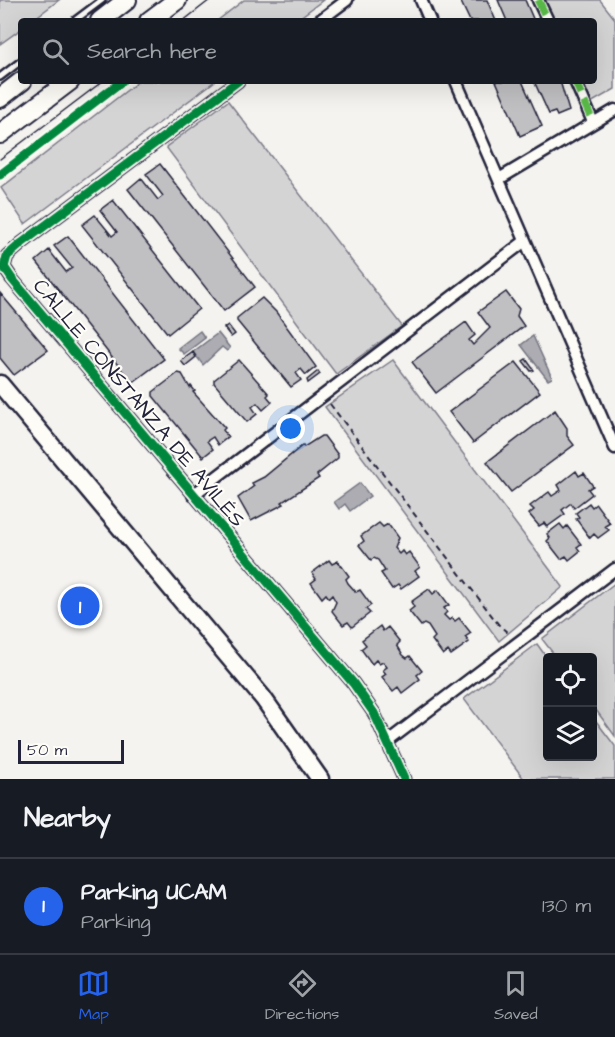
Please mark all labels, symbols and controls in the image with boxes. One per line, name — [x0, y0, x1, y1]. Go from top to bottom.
search box — [18, 18, 597, 84]
icon: search — [39, 35, 72, 68]
text: Search here — [87, 36, 217, 67]
street label: CALLE CONSTANZA DE AVILÉS — [26, 272, 252, 534]
your location — [276, 414, 305, 443]
pin: 1 — [60, 584, 100, 628]
map controls — [543, 653, 597, 761]
button: locate — [543, 653, 597, 707]
button: layers — [543, 707, 597, 761]
scale bar — [18, 737, 124, 764]
text: 50 m — [27, 739, 67, 761]
text: Nearby — [24, 800, 111, 836]
text: Parking UCAM — [81, 877, 227, 908]
text: 1 — [42, 892, 45, 920]
text: 130 m — [542, 892, 591, 920]
text: Parking — [81, 908, 151, 936]
tab: Map — [77, 967, 110, 1025]
tab: Directions — [265, 967, 339, 1025]
tab: Saved — [494, 967, 538, 1025]

